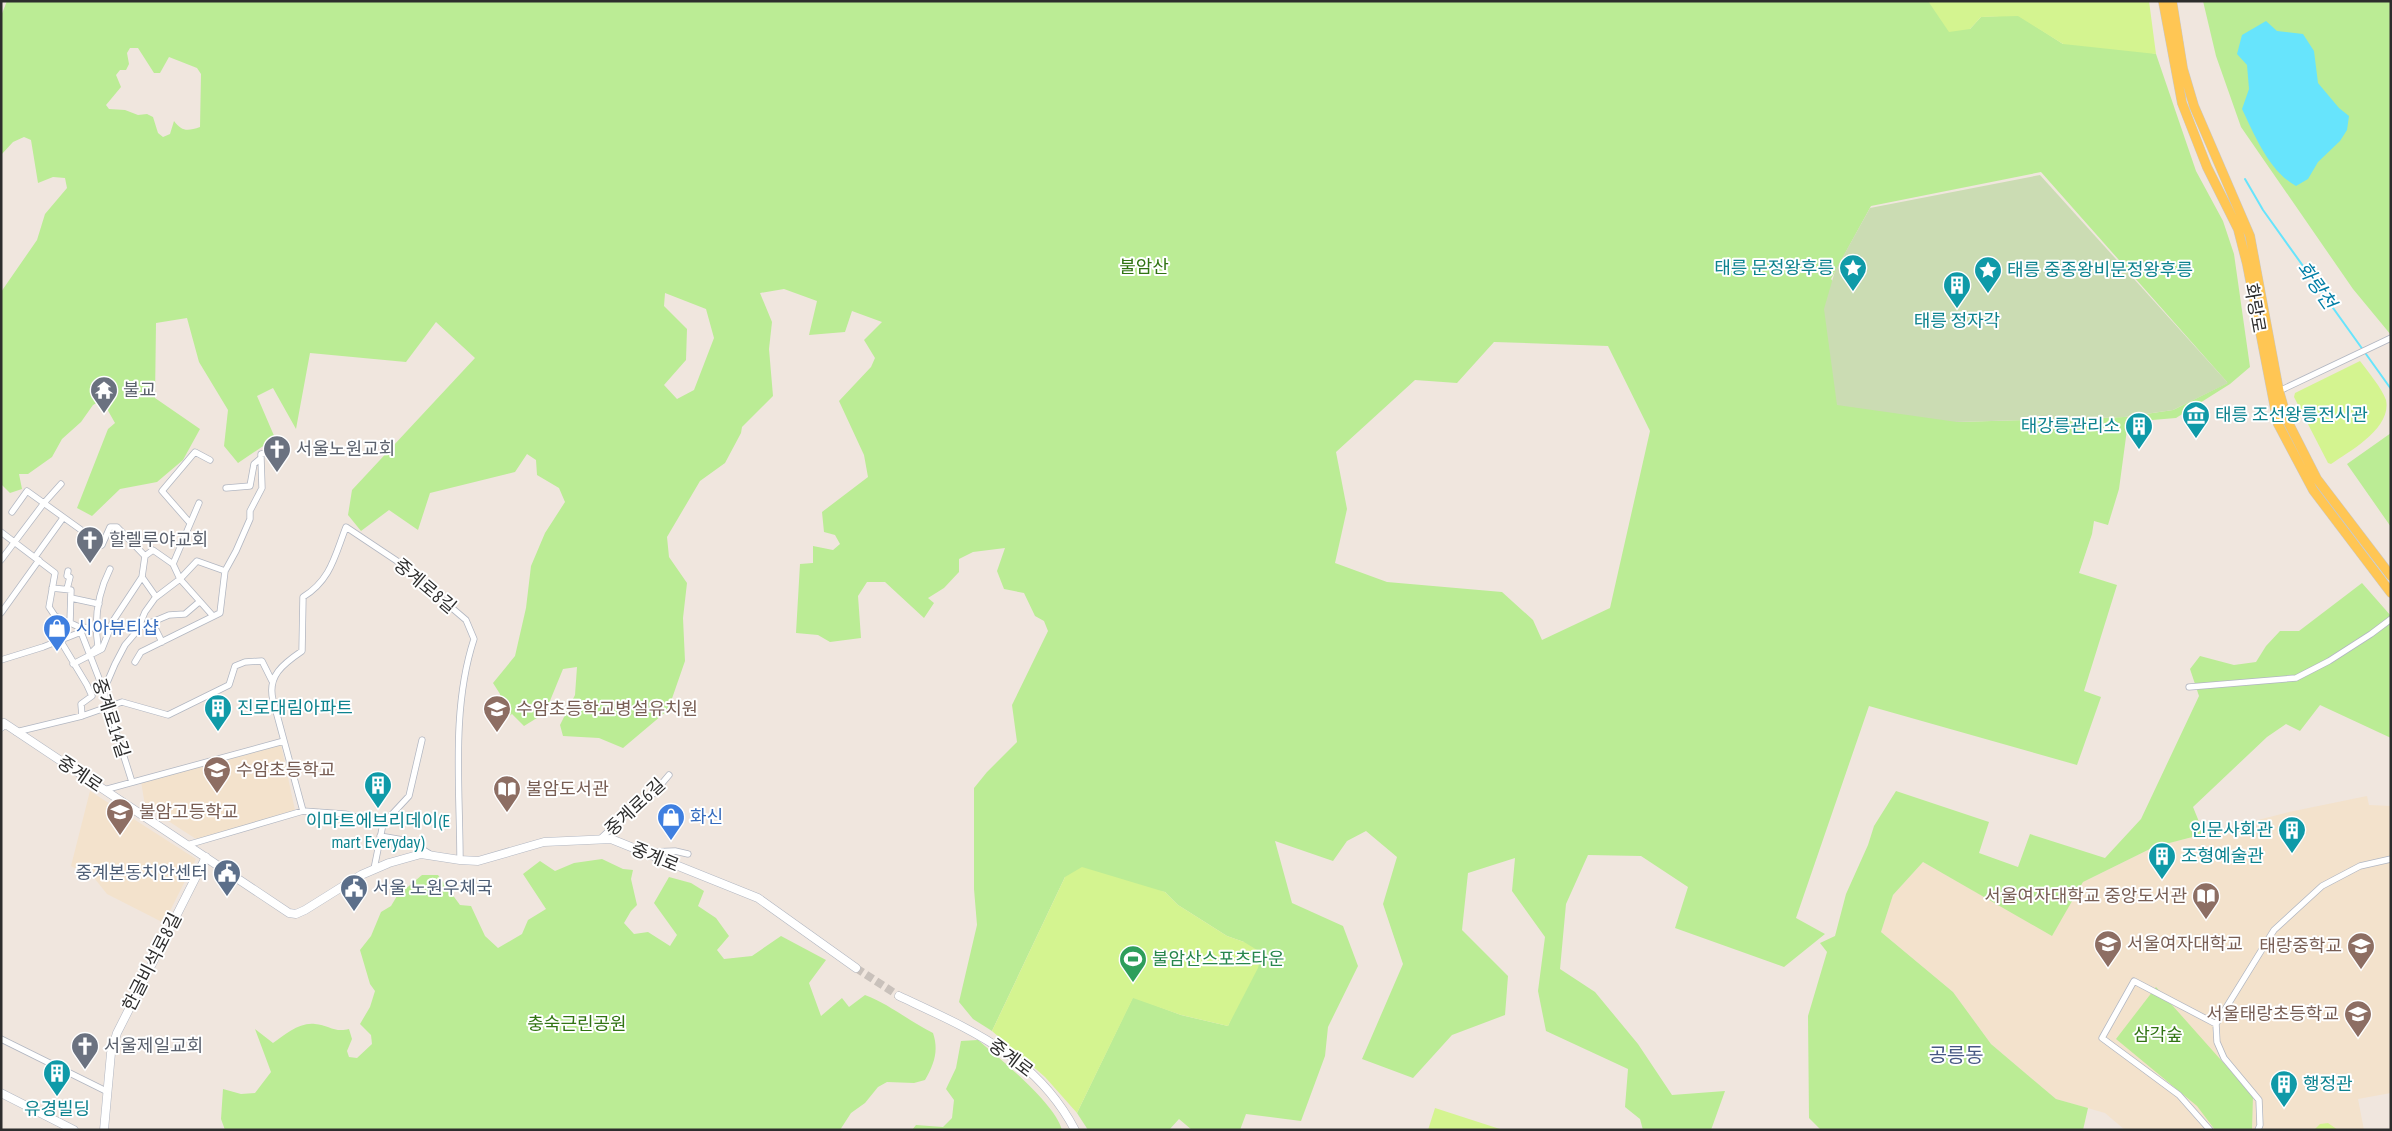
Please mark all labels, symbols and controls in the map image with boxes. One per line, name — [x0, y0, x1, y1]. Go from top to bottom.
place icon: 태릉 문정왕후릉 — [1838, 253, 1868, 292]
park label: 불암산 — [1119, 255, 1169, 278]
place icon: 태릉 중종왕비문정왕후릉 — [1973, 255, 2003, 294]
place label: 태릉 문정왕후릉 — [1714, 256, 1834, 279]
water label: 화랑천 — [2292, 257, 2343, 315]
place label: 태릉 중종왕비문정왕후릉 — [2007, 258, 2193, 281]
building icon: 태릉 정자각 — [1942, 270, 1972, 309]
street label: 화랑로 — [2240, 281, 2271, 334]
place label: 태릉 정자각 — [1914, 309, 2000, 332]
temple icon: 불교 — [89, 375, 119, 414]
place label: 불교 — [123, 378, 156, 401]
museum icon: 태릉 조선왕릉전시관 — [2181, 400, 2211, 439]
place label: 태릉 조선왕릉전시관 — [2215, 403, 2368, 426]
building icon: 태강릉관리소 — [2124, 411, 2154, 450]
place label: 태강릉관리소 — [2021, 414, 2120, 437]
church icon: 서울노원교회 — [262, 434, 292, 473]
place label: 서울노원교회 — [296, 437, 395, 460]
church icon: 할렐루야교회 — [75, 525, 105, 564]
place label: 할렐루야교회 — [109, 528, 208, 551]
street label: 중계로8길 — [389, 553, 461, 618]
shop icon: 시아뷰티샵 — [42, 613, 72, 652]
place label: 시아뷰티샵 — [76, 616, 159, 639]
street label: 중계로14길 — [88, 675, 135, 761]
building icon: 진로대림아파트 — [203, 693, 233, 732]
school or university icon: 수암초등학교병설유치원 — [482, 694, 512, 733]
place label: 진로대림아파트 — [237, 696, 353, 719]
place label: 수암초등학교병설유치원 — [516, 697, 698, 720]
street label: 중계로 — [53, 750, 107, 797]
school or university icon: 수암초등학교 — [202, 755, 232, 794]
place label: 수암초등학교 — [236, 758, 335, 781]
building icon: 이마트에브리데이(E mart Everyday) — [363, 770, 393, 809]
street label: 중계로6길 — [600, 773, 670, 840]
library icon: 불암도서관 — [492, 774, 522, 813]
place label: 불암도서관 — [526, 777, 609, 800]
school or university icon: 불암고등학교 — [105, 797, 135, 836]
place label: 불암고등학교 — [139, 800, 238, 823]
shop icon: 화신 — [656, 802, 686, 841]
place label: 화신 — [690, 805, 723, 828]
place label: 이마트에브리데이(E mart Everyday) — [306, 809, 450, 853]
building icon: 인문사회관 — [2277, 815, 2307, 854]
place label: 인문사회관 — [2190, 818, 2273, 841]
street label: 중계로 — [628, 837, 683, 877]
building icon: 조형예술관 — [2147, 841, 2177, 880]
place label: 조형예술관 — [2181, 844, 2264, 867]
public building icon: 중계본동치안센터 — [212, 858, 242, 897]
place label: 중계본동치안센터 — [76, 861, 208, 884]
public building icon: 서울 노원우체국 — [339, 873, 369, 912]
place label: 서울 노원우체국 — [373, 876, 493, 899]
library icon: 서울여자대학교 중앙도서관 — [2191, 881, 2221, 920]
place label: 서울여자대학교 중앙도서관 — [1984, 884, 2187, 907]
street label: 한글비석로8길 — [117, 909, 186, 1015]
school or university icon: 서울여자대학교 — [2093, 929, 2123, 968]
school or university icon: 태랑중학교 — [2346, 931, 2376, 970]
place label: 서울여자대학교 — [2127, 932, 2243, 955]
place label: 태랑중학교 — [2259, 934, 2342, 957]
sports icon: 불암산스포츠타운 — [1118, 944, 1148, 983]
place label: 불암산스포츠타운 — [1152, 947, 1284, 970]
school or university icon: 서울태랑초등학교 — [2343, 999, 2373, 1038]
place label: 서울태랑초등학교 — [2207, 1002, 2339, 1025]
park label: 충숙근린공원 — [527, 1012, 627, 1035]
park label: 삼각숲 — [2133, 1023, 2183, 1046]
church icon: 서울제일교회 — [70, 1031, 100, 1070]
street label: 중계로 — [985, 1033, 1038, 1082]
place label: 서울제일교회 — [104, 1034, 203, 1057]
district label: 공릉동 — [1928, 1042, 1984, 1068]
building icon: 유경빌딩 — [42, 1058, 72, 1097]
building icon: 행정관 — [2269, 1069, 2299, 1108]
place label: 행정관 — [2303, 1072, 2353, 1095]
place label: 유경빌딩 — [24, 1097, 90, 1120]

